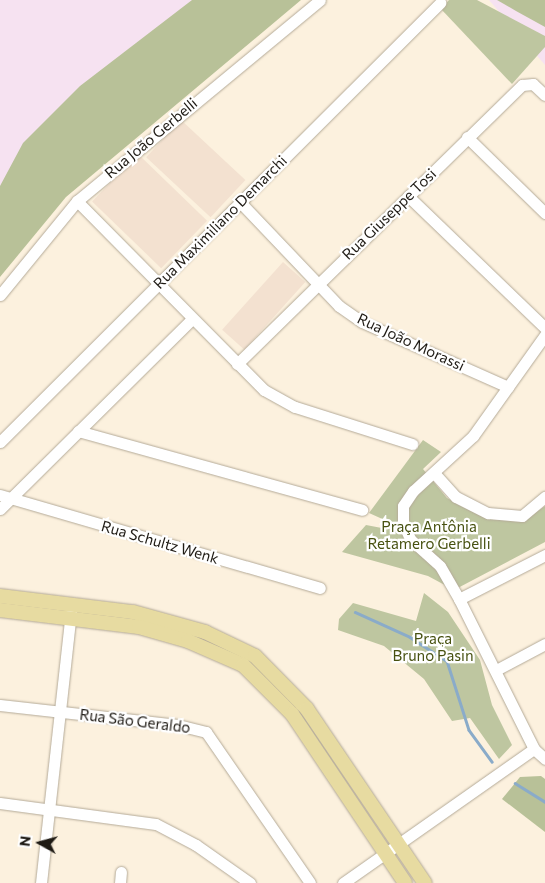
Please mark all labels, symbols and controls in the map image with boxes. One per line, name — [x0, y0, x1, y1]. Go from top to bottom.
street label: Rua João Gerbelli — [101, 94, 201, 182]
street label: Rua Maximiliano Demarchi — [150, 152, 290, 292]
street label: Rua Giuseppe Tosi — [338, 165, 440, 263]
street label: Rua João Morassi — [354, 309, 468, 375]
street label: Rua Schultz Wenk — [99, 517, 221, 567]
park label: Praça Antônia Retamero Gerbelli — [367, 517, 491, 552]
park label: Praça Bruno Pasin — [392, 629, 474, 664]
street label: Rua São Geraldo — [79, 705, 191, 737]
north arrow — [15, 818, 65, 868]
text: N — [16, 835, 34, 847]

